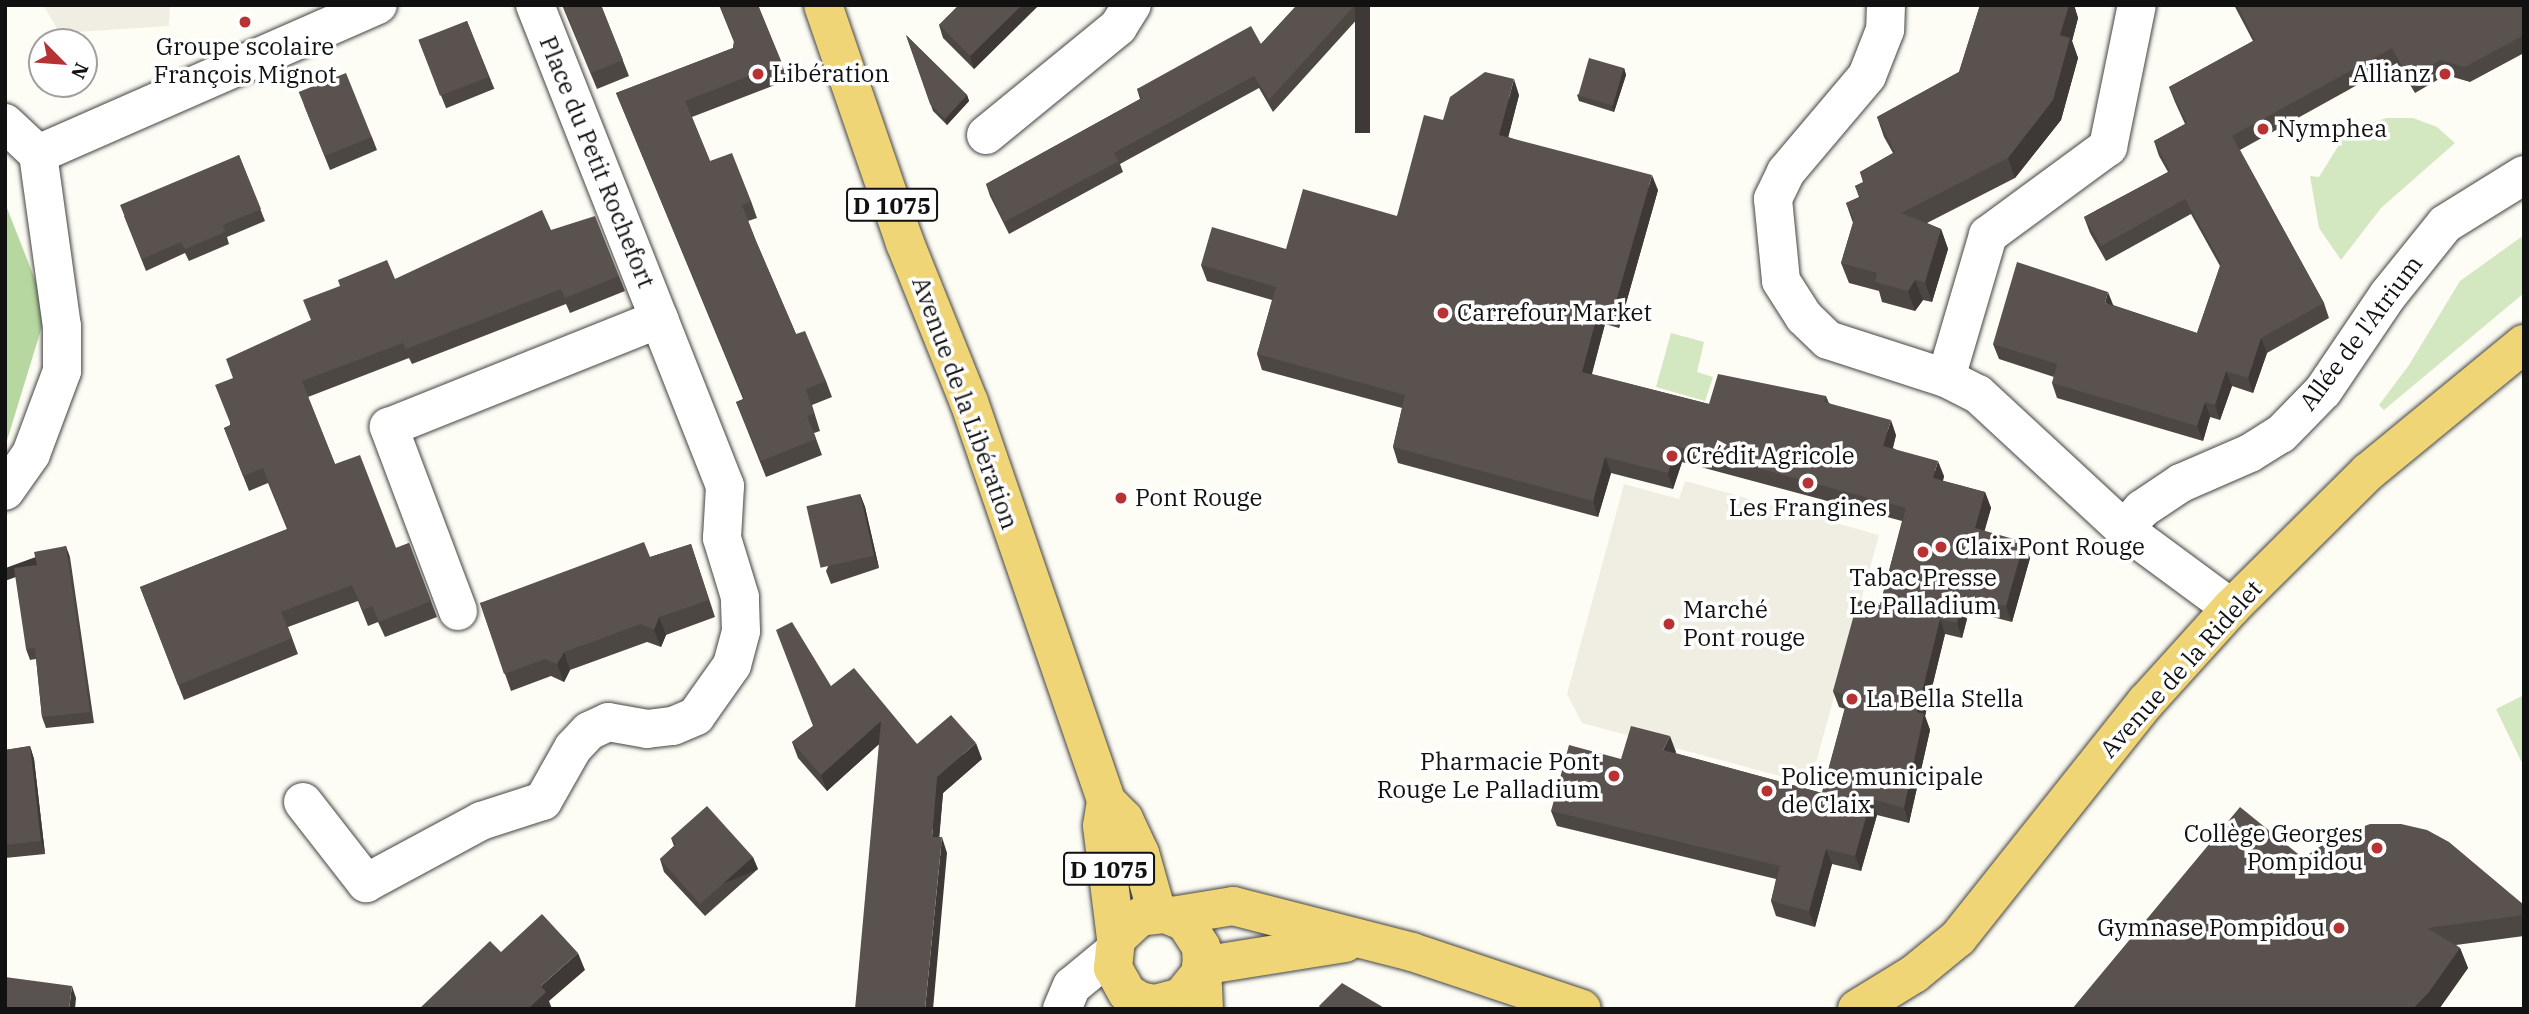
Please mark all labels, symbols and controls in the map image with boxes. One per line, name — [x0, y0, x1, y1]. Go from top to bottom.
marker: Groupe scolaire François Mignot — [237, 14, 253, 30]
north arrow — [28, 28, 98, 98]
street label: Place du Petit Rochefort — [533, 32, 661, 292]
place label: Groupe scolaire François Mignot — [154, 33, 336, 89]
text: N — [66, 59, 94, 83]
place label: Libération — [772, 60, 890, 88]
place label: Allianz — [2352, 60, 2431, 88]
marker: Libération — [750, 66, 766, 82]
marker: Allianz — [2437, 66, 2453, 82]
place label: Nymphea — [2277, 115, 2387, 143]
marker: Nymphea — [2255, 121, 2271, 137]
road number: D 1075 — [845, 186, 939, 224]
street label: Allée de l'Atrium — [2293, 250, 2429, 416]
street label: Avenue de la Libération — [906, 273, 1024, 533]
place label: Carrefour Market — [1457, 299, 1652, 327]
marker: Carrefour Market — [1435, 305, 1451, 321]
place label: Crédit Agricole — [1686, 442, 1855, 470]
marker: Crédit Agricole — [1664, 448, 1680, 464]
marker: Les Frangines — [1800, 475, 1816, 491]
place label: Pont Rouge — [1135, 484, 1262, 512]
marker: Pont Rouge — [1113, 490, 1129, 506]
place label: Les Frangines — [1729, 494, 1887, 522]
place label: Claix Pont Rouge — [1955, 533, 2145, 561]
marker: Claix Pont Rouge — [1933, 539, 1949, 555]
marker: Tabac Presse Le Palladium — [1915, 544, 1931, 560]
place label: Tabac Presse Le Palladium — [1849, 564, 1997, 620]
street label: Avenue de la Ridelet — [2094, 574, 2268, 764]
place label: Marché Pont rouge — [1683, 596, 1805, 652]
marker: Marché Pont rouge — [1661, 616, 1677, 632]
place label: La Bella Stella — [1866, 685, 2024, 713]
marker: La Bella Stella — [1844, 691, 1860, 707]
place label: Pharmacie Pont Rouge Le Palladium — [1377, 748, 1600, 804]
place label: Police municipale de Claix — [1781, 763, 1983, 819]
marker: Pharmacie Pont Rouge Le Palladium — [1606, 768, 1622, 784]
marker: Police municipale de Claix — [1759, 783, 1775, 799]
place label: Collège Georges Pompidou — [2184, 820, 2363, 876]
marker: Collège Georges Pompidou — [2369, 840, 2385, 856]
road number: D 1075 — [1062, 849, 1156, 888]
place label: Gymnase Pompidou — [2097, 914, 2325, 942]
marker: Gymnase Pompidou — [2331, 920, 2347, 936]

